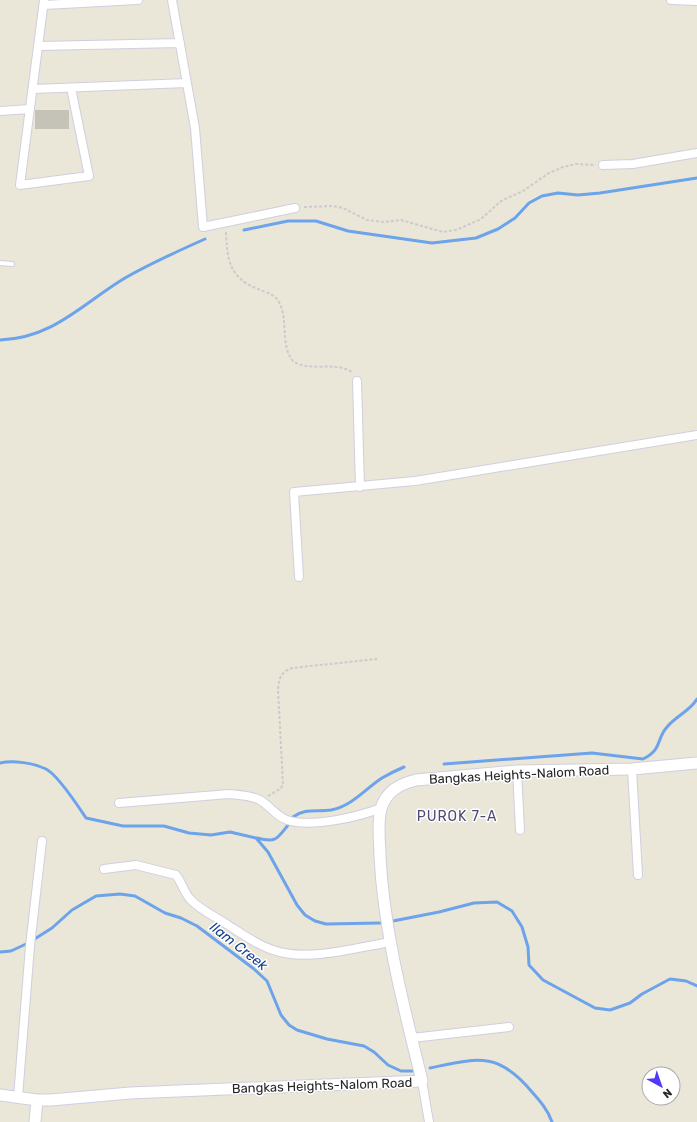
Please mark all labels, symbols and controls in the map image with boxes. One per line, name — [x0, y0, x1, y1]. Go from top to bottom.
street label: Bangkas Heights-Nalom Road — [428, 762, 610, 788]
district label: PUROK 7-A — [417, 808, 497, 825]
water label: Ilam Creek — [206, 919, 272, 975]
north arrow — [641, 1066, 681, 1106]
street label: Bangkas Heights-Nalom Road — [232, 1075, 413, 1097]
text: N — [660, 1086, 674, 1101]

